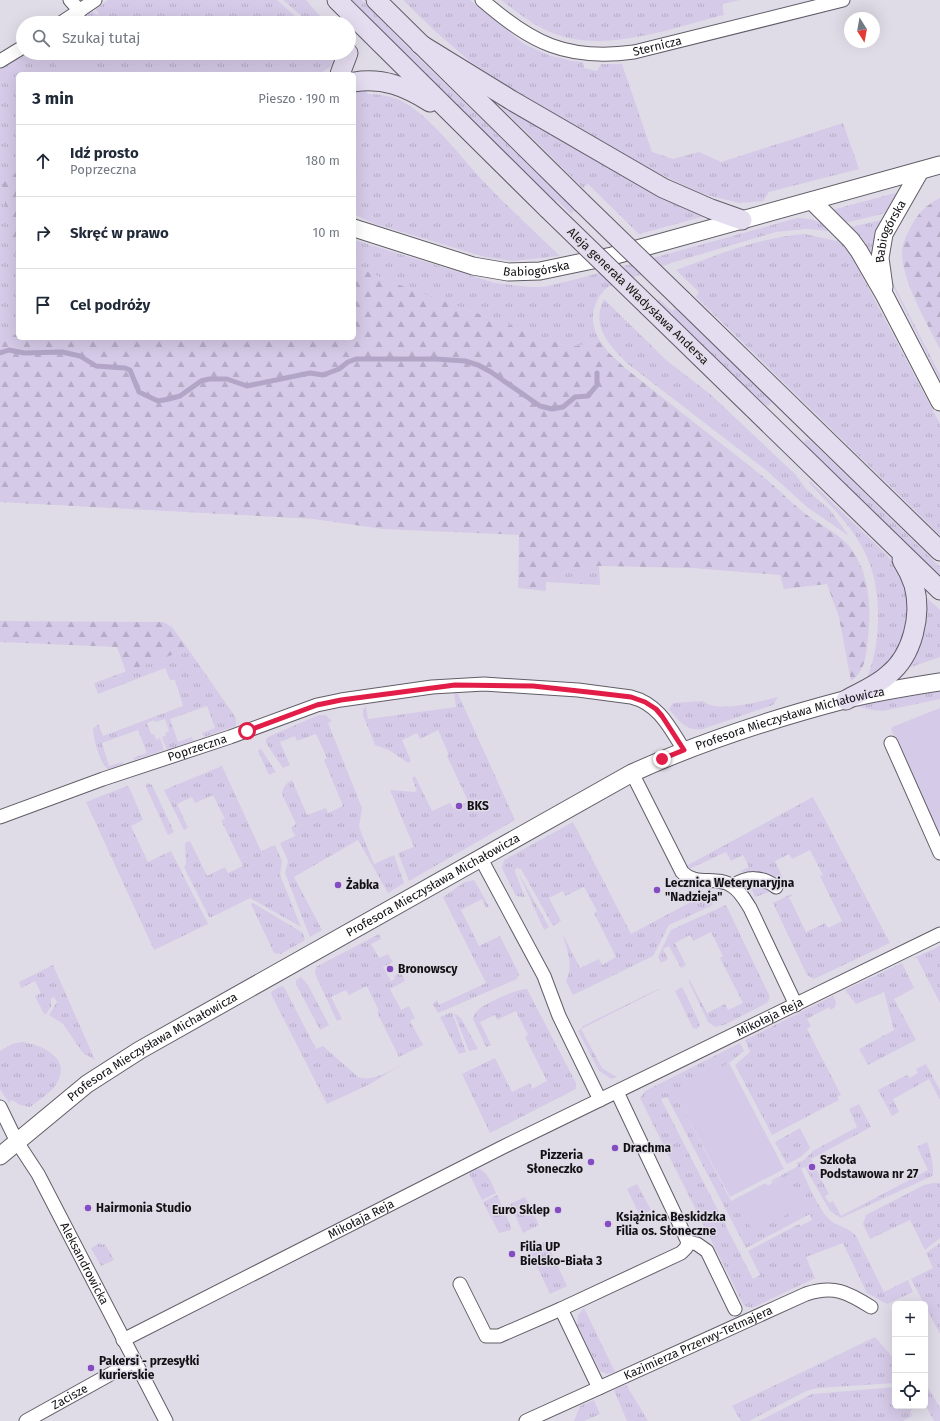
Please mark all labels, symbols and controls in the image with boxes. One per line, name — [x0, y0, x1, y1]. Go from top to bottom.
north arrow — [844, 12, 880, 48]
search box — [16, 16, 356, 60]
icon: search — [30, 27, 52, 49]
text: Szukaj tutaj — [62, 29, 140, 47]
street label: Sternicza — [631, 33, 683, 59]
text: 3 min — [32, 88, 74, 109]
text: Pieszo · 190 m — [258, 91, 340, 106]
text: Idź prosto — [70, 144, 139, 162]
icon: ahead — [32, 150, 54, 172]
text: 180 m — [305, 153, 340, 168]
text: Poprzeczna — [70, 162, 137, 177]
street label: Babiogórska — [873, 198, 909, 264]
icon: right — [32, 222, 54, 244]
text: Skręć w prawo — [70, 224, 169, 242]
text: 10 m — [313, 225, 340, 240]
street label: Aleja generała Władysława Andersa — [564, 225, 712, 367]
street label: Babiogórska — [502, 258, 571, 279]
icon: arrive — [32, 294, 54, 316]
text: Cel podróży — [70, 296, 150, 314]
street label: Profesora Mieczysława Michałowicza — [693, 684, 886, 753]
route start — [238, 722, 256, 740]
street label: Poprzeczna — [166, 732, 229, 764]
route end — [653, 750, 671, 768]
place label: BKS — [467, 799, 489, 813]
marker: BKS — [454, 801, 464, 811]
street label: Profesora Mieczysława Michałowicza — [344, 831, 522, 940]
place label: Lecznica Weterynaryjna "Nadzieja" — [665, 876, 795, 904]
place label: Żabka — [346, 877, 380, 892]
marker: Żabka — [333, 880, 343, 890]
marker: Lecznica Weterynaryjna "Nadzieja" — [652, 885, 662, 895]
place label: Bronowscy — [398, 962, 458, 976]
marker: Bronowscy — [385, 964, 395, 974]
street label: Profesora Mieczysława Michałowicza — [65, 990, 240, 1104]
street label: Mikołaja Reja — [734, 995, 805, 1039]
place label: Drachma — [623, 1141, 672, 1155]
marker: Drachma — [610, 1143, 620, 1153]
place label: Pizzeria Słoneczko — [527, 1148, 583, 1176]
place label: Szkoła Podstawowa nr 27 — [820, 1153, 919, 1181]
marker: Pizzeria Słoneczko — [586, 1157, 596, 1167]
marker: Szkoła Podstawowa nr 27 — [807, 1162, 817, 1172]
street label: Mikołaja Reja — [326, 1196, 397, 1242]
place label: Hairmonia Studio — [96, 1201, 192, 1215]
marker: Hairmonia Studio — [83, 1203, 93, 1213]
place label: Euro Sklep — [492, 1203, 550, 1217]
marker: Euro Sklep — [553, 1205, 563, 1215]
place label: Książnica Beskidzka Filia os. Słoneczne — [616, 1210, 726, 1238]
marker: Książnica Beskidzka Filia os. Słoneczne — [603, 1219, 613, 1229]
street label: Aleksandrowicka — [57, 1220, 111, 1307]
place label: Filia UP Bielsko-Biała 3 — [520, 1240, 602, 1268]
marker: Filia UP Bielsko-Biała 3 — [507, 1249, 517, 1259]
map controls — [892, 1301, 928, 1409]
button: + — [892, 1301, 928, 1337]
street label: Kazimierza Przerwy-Tetmajera — [622, 1303, 775, 1383]
button: − — [892, 1337, 928, 1373]
place label: Pakersi - przesyłki kurierskie — [99, 1354, 199, 1382]
marker: Pakersi - przesyłki kurierskie — [86, 1363, 96, 1373]
button: locate — [892, 1373, 928, 1409]
street label: Zacisze — [49, 1381, 90, 1412]

